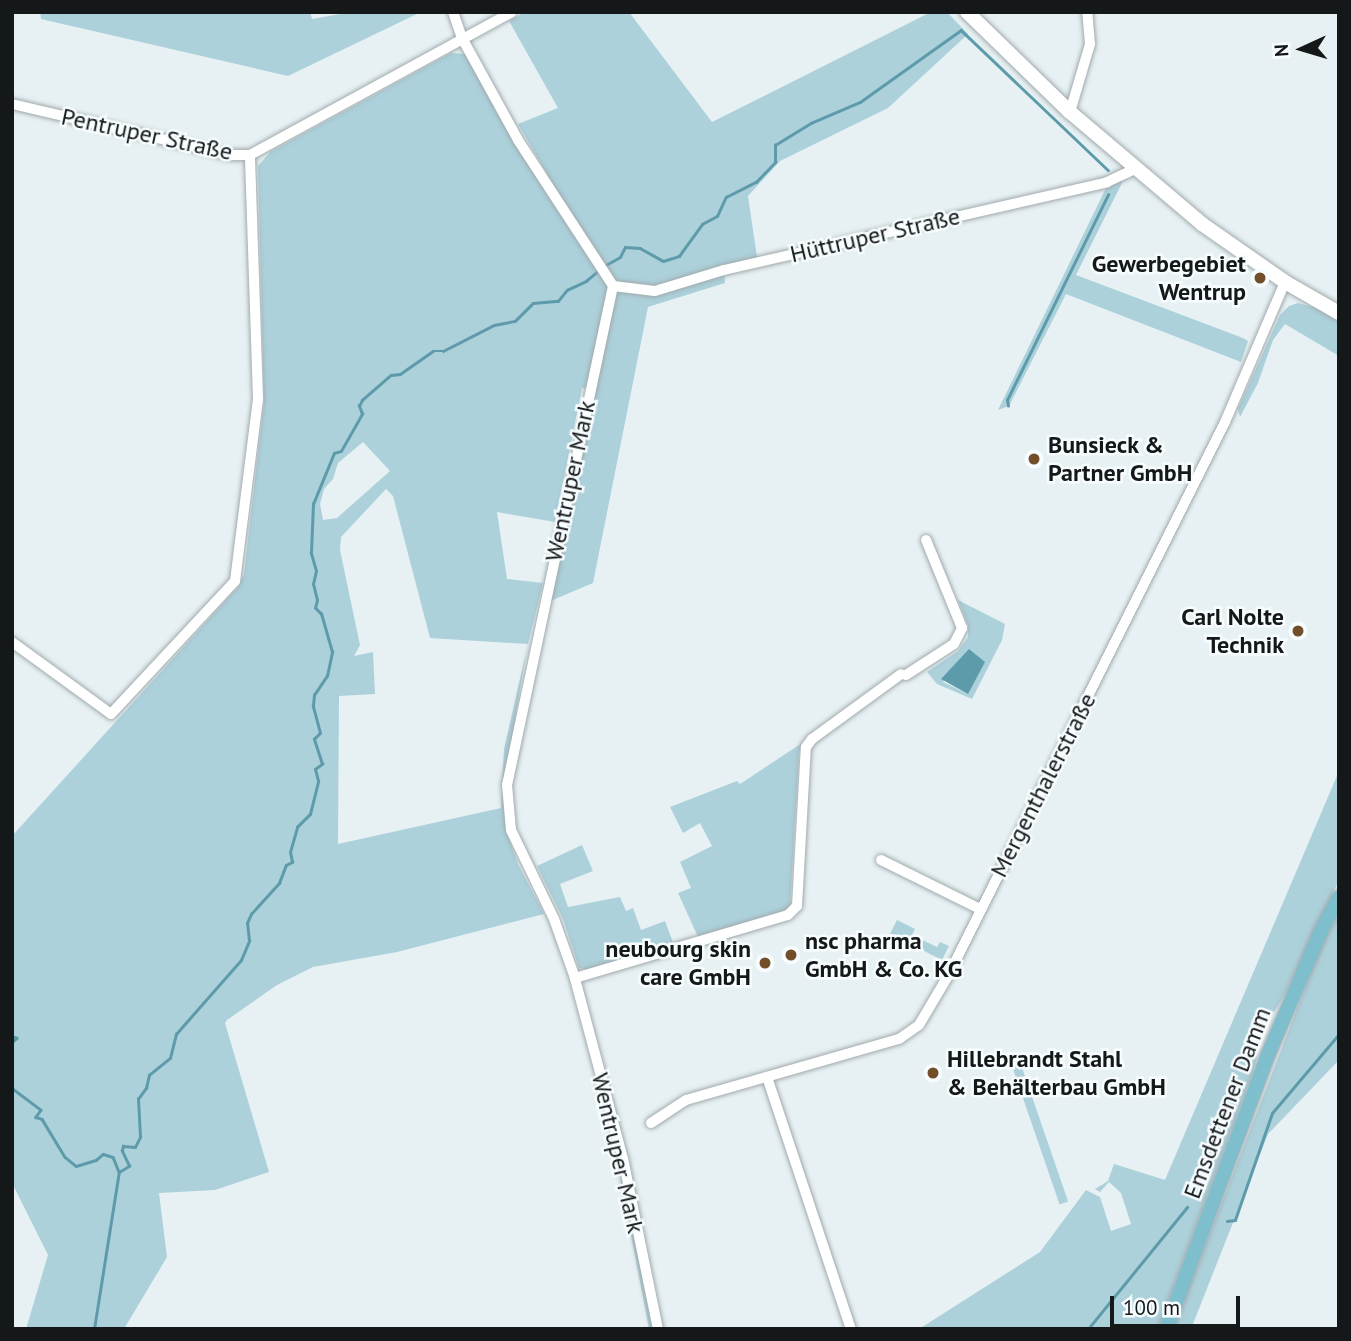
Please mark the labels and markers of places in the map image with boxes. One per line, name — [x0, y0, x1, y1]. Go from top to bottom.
place label: Gewerbegebiet Wentrup — [1092, 250, 1246, 306]
marker: Gewerbegebiet Wentrup — [1252, 270, 1268, 286]
place label: Bunsieck & Partner GmbH — [1048, 431, 1193, 487]
marker: Bunsieck & Partner GmbH — [1026, 451, 1042, 467]
place label: Carl Nolte Technik — [1181, 603, 1284, 659]
marker: Carl Nolte Technik — [1290, 623, 1306, 639]
place label: nsc pharma GmbH & Co. KG — [805, 927, 964, 983]
place label: neubourg skin care GmbH — [605, 935, 751, 991]
marker: nsc pharma GmbH & Co. KG — [783, 947, 799, 963]
marker: neubourg skin care GmbH — [757, 955, 773, 971]
place label: Hillebrandt Stahl & Behälterbau GmbH — [947, 1045, 1166, 1101]
marker: Hillebrandt Stahl & Behälterbau GmbH — [925, 1065, 941, 1081]

